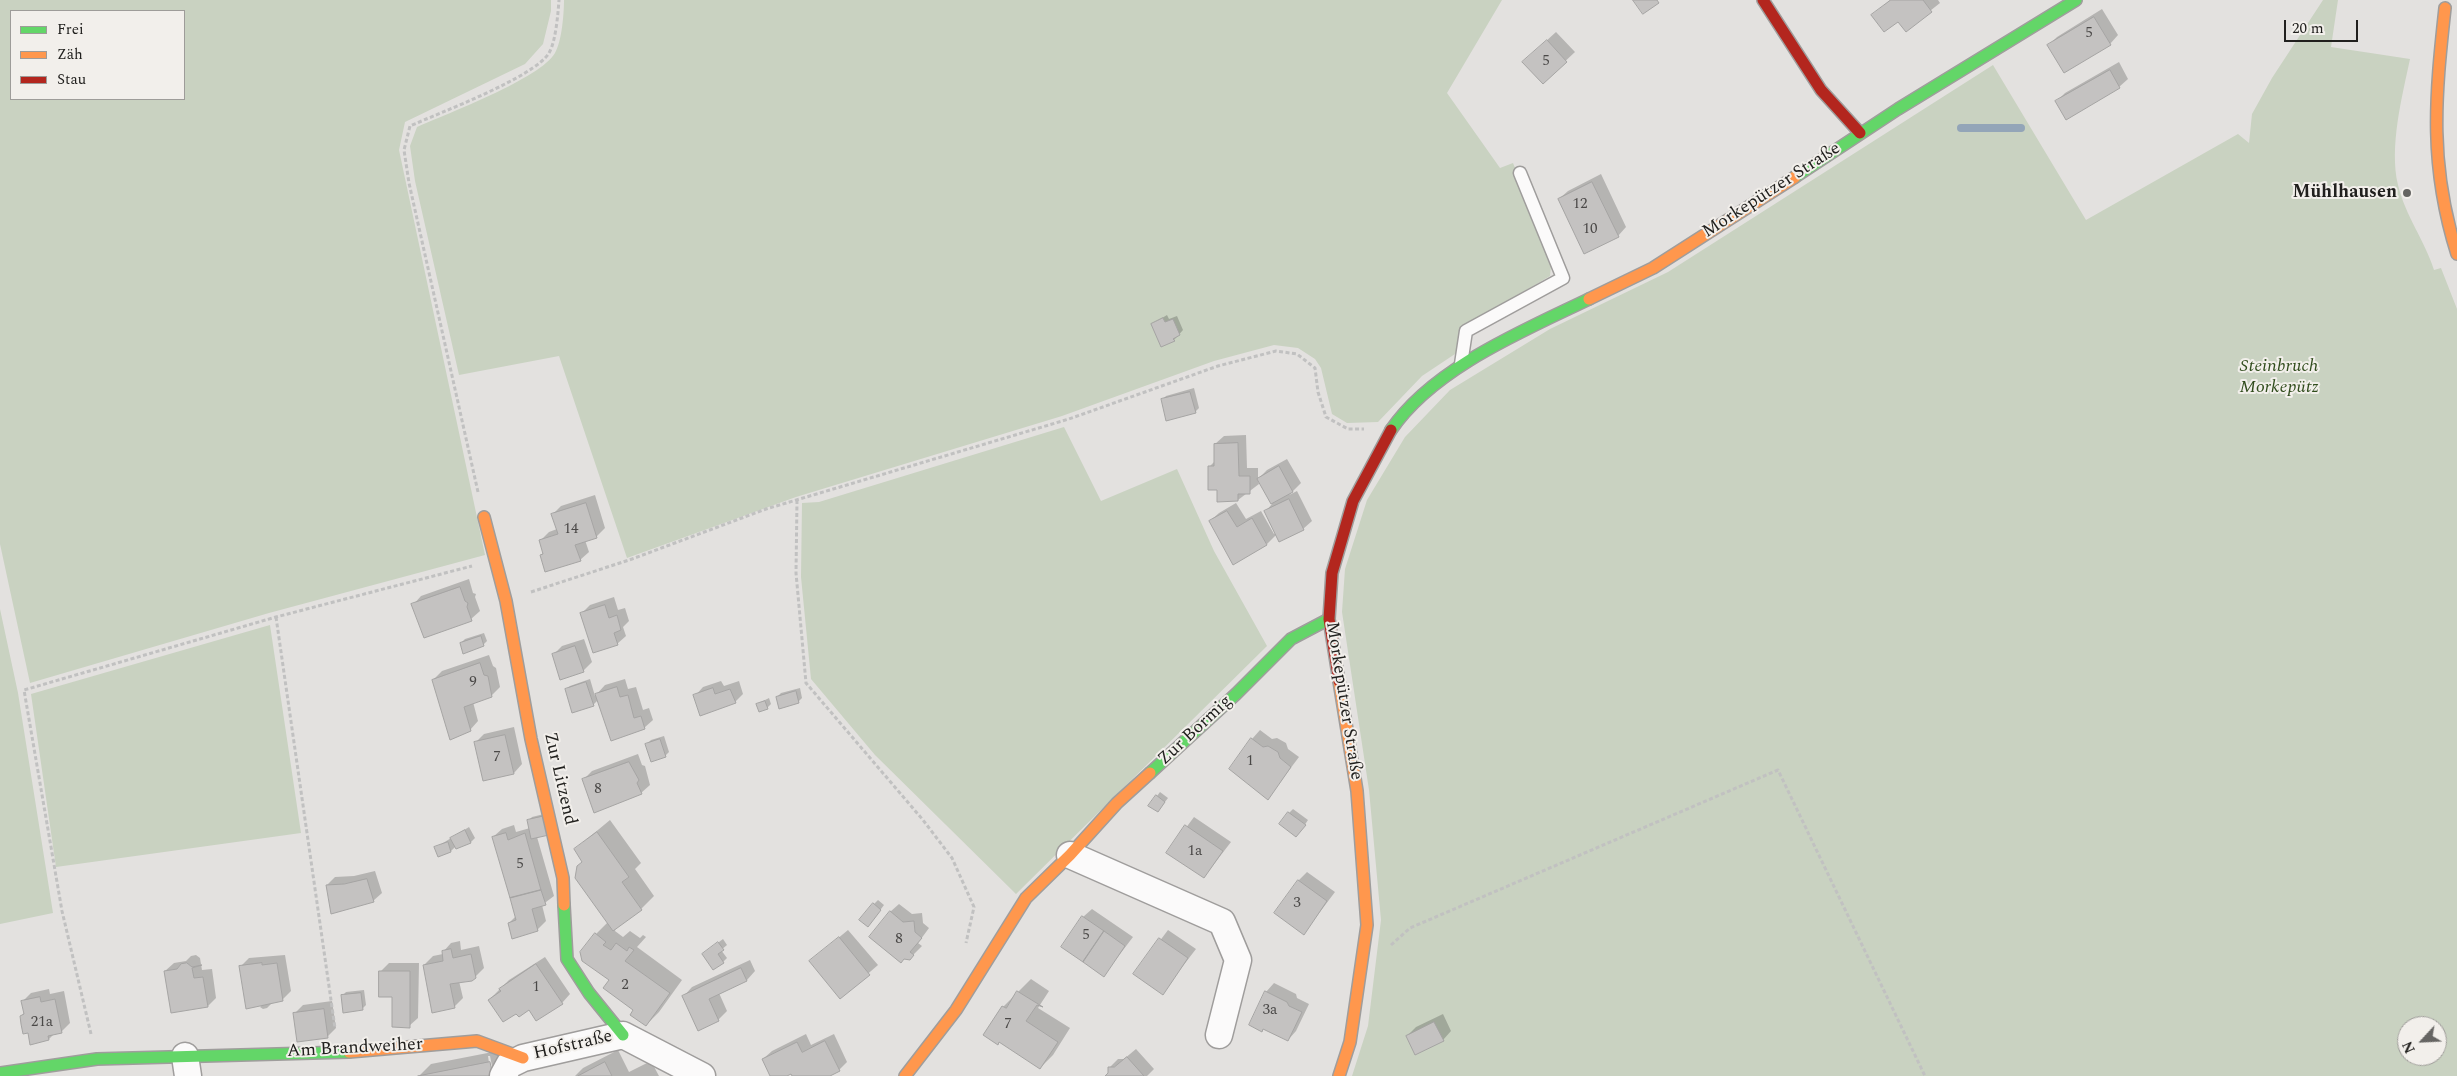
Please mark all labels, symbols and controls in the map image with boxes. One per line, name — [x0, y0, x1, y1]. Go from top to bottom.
legend — [10, 10, 185, 100]
scale bar — [2287, 10, 2361, 42]
text: 20 m — [2292, 17, 2324, 40]
text: Frei — [57, 18, 84, 41]
house number: 5 — [2085, 25, 2093, 43]
text: Zäh — [57, 43, 83, 66]
house number: 5 — [1542, 53, 1550, 71]
text: Stau — [57, 68, 86, 91]
street label: Morkepützer Straße — [1699, 138, 1845, 244]
place label: Mühlhausen — [2293, 182, 2397, 204]
marker: Mühlhausen — [2401, 187, 2413, 199]
house number: 12 — [1573, 196, 1587, 214]
house number: 10 — [1583, 221, 1597, 239]
park label: Steinbruch Morkepütz — [2239, 356, 2319, 398]
house number: 14 — [564, 521, 578, 539]
street label: Morkepützer Straße — [1320, 620, 1366, 782]
house number: 9 — [469, 674, 477, 692]
street label: Zur Bormig — [1155, 691, 1237, 771]
street label: Zur Litzend — [538, 731, 580, 827]
house number: 7 — [493, 749, 501, 767]
house number: 1 — [1246, 753, 1254, 771]
house number: 8 — [594, 781, 602, 799]
house number: 1a — [1188, 843, 1202, 861]
house number: 5 — [516, 856, 524, 874]
house number: 3 — [1293, 895, 1301, 913]
house number: 5 — [1082, 927, 1090, 945]
house number: 8 — [895, 931, 903, 949]
house number: 2 — [621, 977, 629, 995]
house number: 1 — [532, 979, 540, 997]
house number: 3a — [1263, 1002, 1277, 1020]
house number: 21a — [31, 1014, 53, 1032]
house number: 7 — [1004, 1016, 1012, 1034]
north arrow — [2397, 1016, 2447, 1066]
street label: Hofstraße — [531, 1026, 615, 1066]
street label: Am Brandweiher — [286, 1035, 424, 1063]
text: N — [2397, 1038, 2421, 1057]

